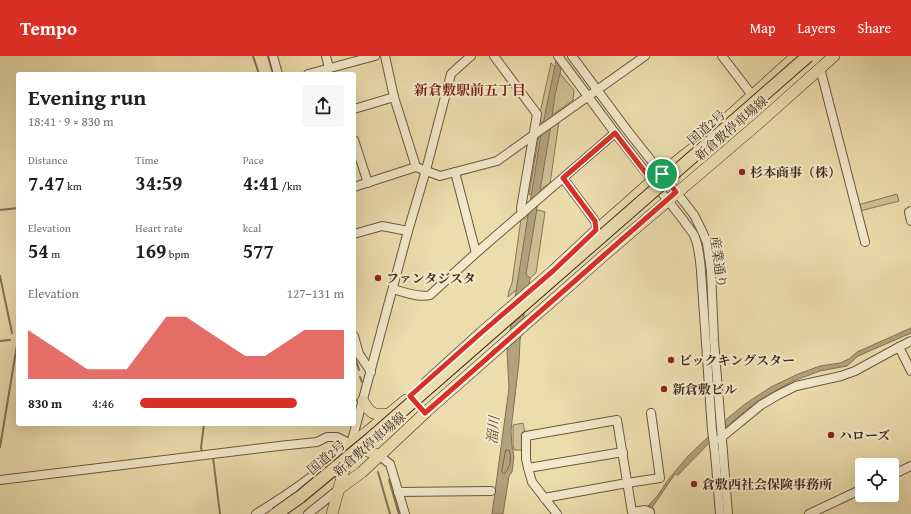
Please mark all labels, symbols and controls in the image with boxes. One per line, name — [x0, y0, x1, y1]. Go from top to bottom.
text: Tempo — [20, 14, 77, 42]
text: Map — [750, 18, 776, 38]
text: Layers — [798, 18, 836, 38]
text: Share — [858, 18, 891, 38]
district label: 新倉敷駅前五丁目 — [414, 80, 526, 100]
text: Evening run — [28, 81, 146, 113]
button: share — [302, 85, 344, 127]
street label: 新倉敷停車場線 — [691, 91, 772, 165]
street label: 国道2号 — [683, 105, 730, 149]
text: 18:41 · 9 × 830 m — [28, 112, 114, 131]
text: Distance — [28, 152, 67, 168]
text: Time — [135, 152, 159, 168]
text: Pace — [243, 152, 264, 168]
pin — [645, 157, 679, 191]
icon: arrive — [651, 163, 673, 185]
place label: 杉本商事（株） — [750, 163, 841, 182]
marker: 杉本商事（株） — [737, 167, 747, 177]
text: 7.47 — [28, 168, 65, 197]
text: 34:59 — [135, 168, 182, 197]
text: 4:41 — [243, 168, 279, 197]
text: km — [65, 178, 82, 194]
text: /km — [279, 178, 302, 194]
text: Elevation — [28, 220, 71, 236]
text: Heart rate — [135, 220, 183, 236]
text: kcal — [243, 220, 261, 236]
street label: 産業通り — [705, 235, 732, 289]
text: 54 — [28, 236, 49, 265]
text: 169 — [135, 236, 166, 265]
text: 577 — [243, 236, 274, 265]
text: m — [49, 246, 60, 262]
text: bpm — [166, 246, 189, 262]
place label: ファンタジスタ — [386, 269, 476, 288]
marker: ファンタジスタ — [373, 273, 383, 283]
text: Elevation — [28, 284, 79, 303]
text: 127–131 m — [287, 284, 344, 303]
place label: ビックキングスター — [679, 351, 795, 370]
marker: ビックキングスター — [666, 355, 676, 365]
place label: 新倉敷ビル — [672, 380, 737, 399]
marker: 新倉敷ビル — [659, 384, 669, 394]
text: 830 m — [28, 394, 62, 413]
text: 4:46 — [92, 394, 114, 413]
street label: 新倉敷停車場線 — [329, 407, 410, 481]
water label: 溜川 — [482, 413, 504, 445]
place label: ハローズ — [839, 426, 890, 445]
marker: ハローズ — [826, 430, 836, 440]
street label: 国道2号 — [303, 436, 350, 479]
map controls — [855, 458, 899, 502]
button: locate — [855, 458, 899, 502]
place label: 倉敷西社会保険事務所 — [702, 475, 832, 494]
marker: 倉敷西社会保険事務所 — [689, 479, 699, 489]

